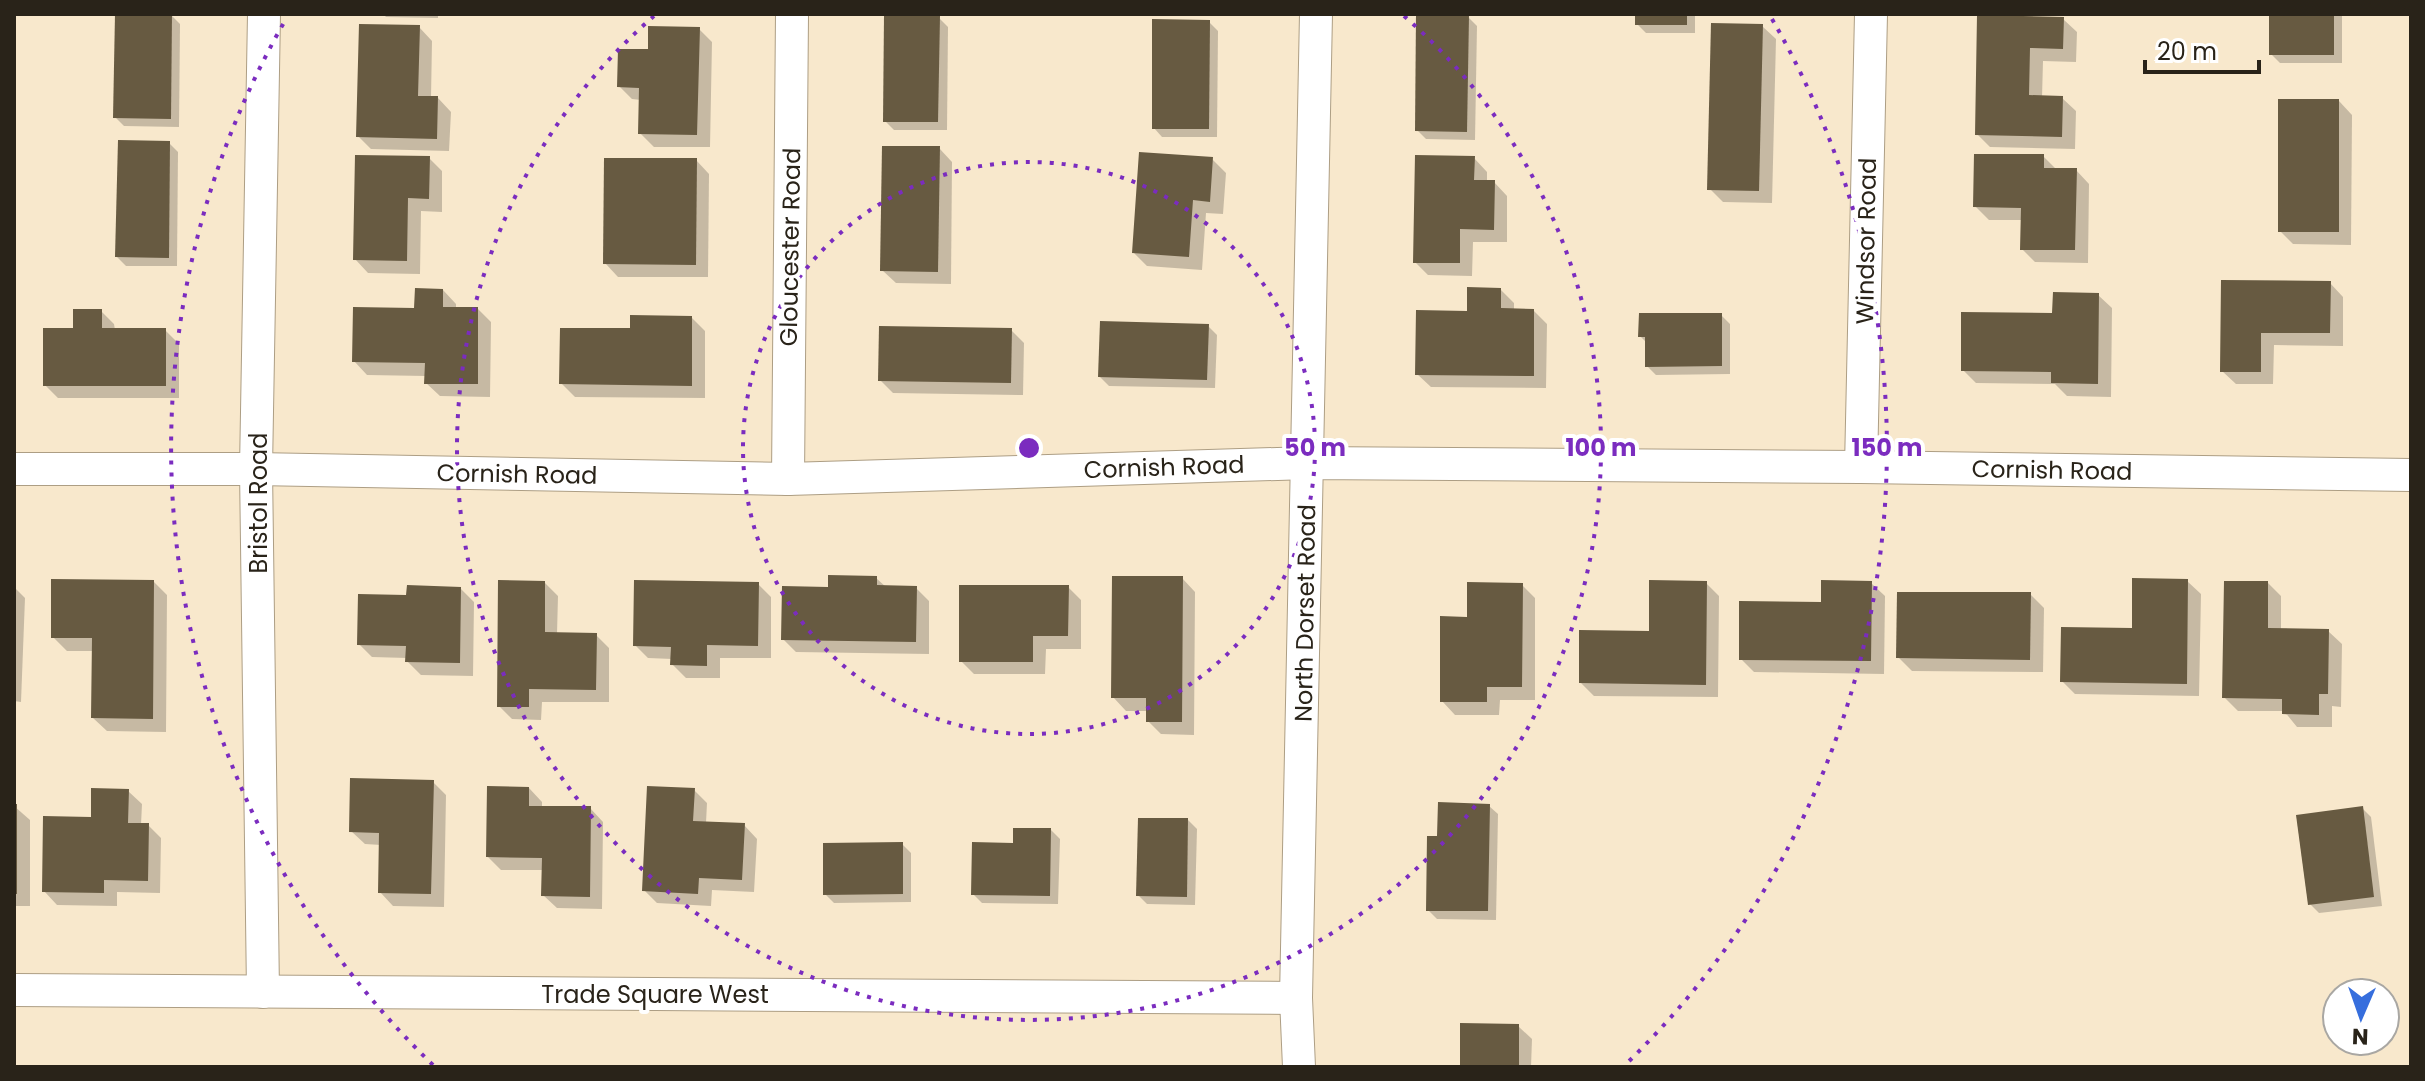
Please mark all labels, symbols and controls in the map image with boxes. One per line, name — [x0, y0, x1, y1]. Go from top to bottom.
scale bar — [2145, 24, 2259, 74]
text: 20 m — [2157, 35, 2217, 68]
street label: Gloucester Road — [772, 147, 808, 347]
street label: Windsor Road — [1848, 157, 1884, 325]
text: 50 m — [1284, 431, 1346, 464]
text: 100 m — [1566, 431, 1636, 464]
text: 150 m — [1852, 431, 1922, 464]
street label: Bristol Road — [242, 433, 275, 573]
centre of rings — [1015, 434, 1043, 462]
street label: Cornish Road — [1083, 448, 1245, 486]
street label: Cornish Road — [1971, 452, 2133, 488]
street label: Cornish Road — [436, 456, 598, 492]
street label: North Dorset Road — [1287, 504, 1323, 722]
north arrow — [2321, 977, 2401, 1057]
street label: Trade Square West — [541, 978, 769, 1011]
text: N — [2352, 1021, 2369, 1052]

